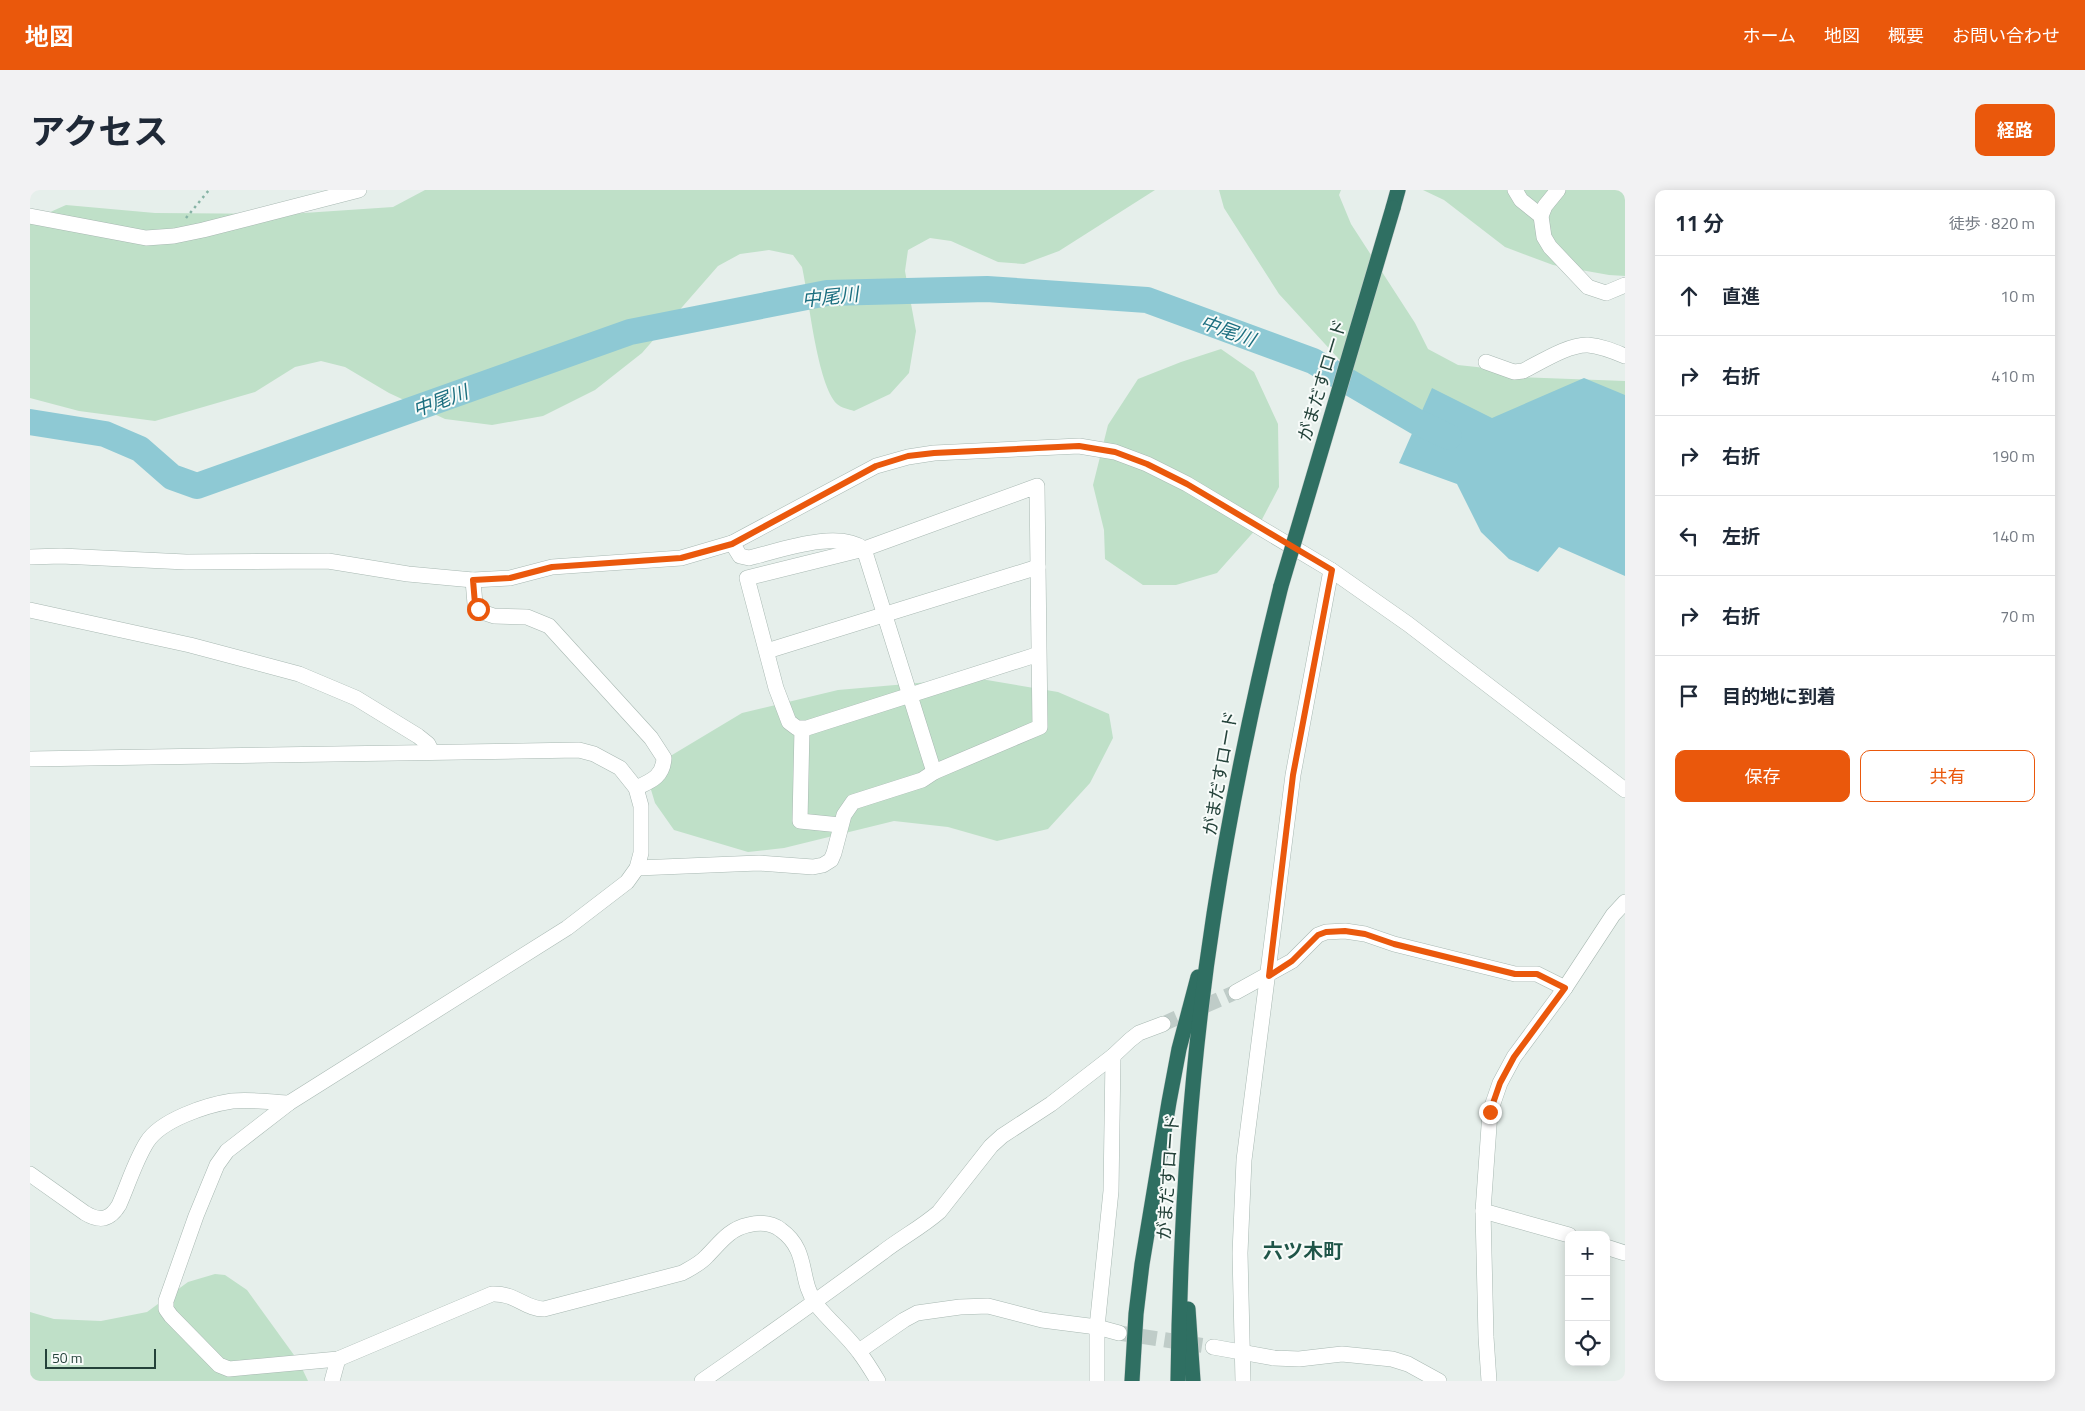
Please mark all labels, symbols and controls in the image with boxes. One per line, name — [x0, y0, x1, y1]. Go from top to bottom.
text: 地図 — [25, 18, 73, 54]
text: ホーム — [1743, 22, 1796, 49]
text: 地図 — [1824, 22, 1860, 49]
text: 概要 — [1888, 22, 1924, 49]
text: お問い合わせ — [1952, 22, 2060, 49]
text: アクセス — [30, 104, 168, 158]
button: 経路 — [1975, 104, 2055, 156]
text: 11 分 — [1675, 207, 1724, 239]
text: 徒歩 · 820 m — [1949, 211, 2035, 235]
water label: 中尾川 — [800, 278, 862, 313]
text: 直進 — [1722, 281, 1760, 310]
icon: ahead — [1675, 282, 1703, 310]
text: 10 m — [2000, 284, 2035, 308]
water label: 中尾川 — [1196, 307, 1262, 354]
street label: がまだすロード — [1291, 316, 1353, 444]
text: 右折 — [1722, 361, 1760, 390]
icon: right — [1675, 362, 1703, 390]
text: 410 m — [1991, 364, 2035, 388]
water label: 中尾川 — [408, 376, 474, 423]
text: 右折 — [1722, 441, 1760, 470]
icon: right — [1675, 442, 1703, 470]
text: 190 m — [1991, 444, 2035, 468]
text: 左折 — [1722, 521, 1760, 550]
icon: left — [1675, 522, 1703, 550]
text: 140 m — [1991, 524, 2035, 548]
route start — [467, 598, 490, 621]
text: 右折 — [1722, 601, 1760, 630]
icon: right — [1675, 602, 1703, 630]
text: 70 m — [2000, 604, 2035, 628]
text: 目的地に到着 — [1722, 681, 1836, 710]
icon: arrive — [1675, 682, 1703, 710]
street label: がまだすロード — [1196, 709, 1244, 837]
button: 保存 — [1675, 750, 1850, 802]
button: 共有 — [1860, 750, 2035, 802]
route end — [1479, 1101, 1502, 1124]
street label: がまだすロード — [1150, 1113, 1186, 1241]
map controls — [1565, 1231, 1610, 1366]
button: + — [1565, 1231, 1610, 1276]
district label: 六ツ木町 — [1263, 1235, 1343, 1266]
button: − — [1565, 1276, 1610, 1321]
button: locate — [1565, 1321, 1610, 1366]
scale bar — [45, 1346, 156, 1369]
text: 50 m — [52, 1347, 82, 1368]

